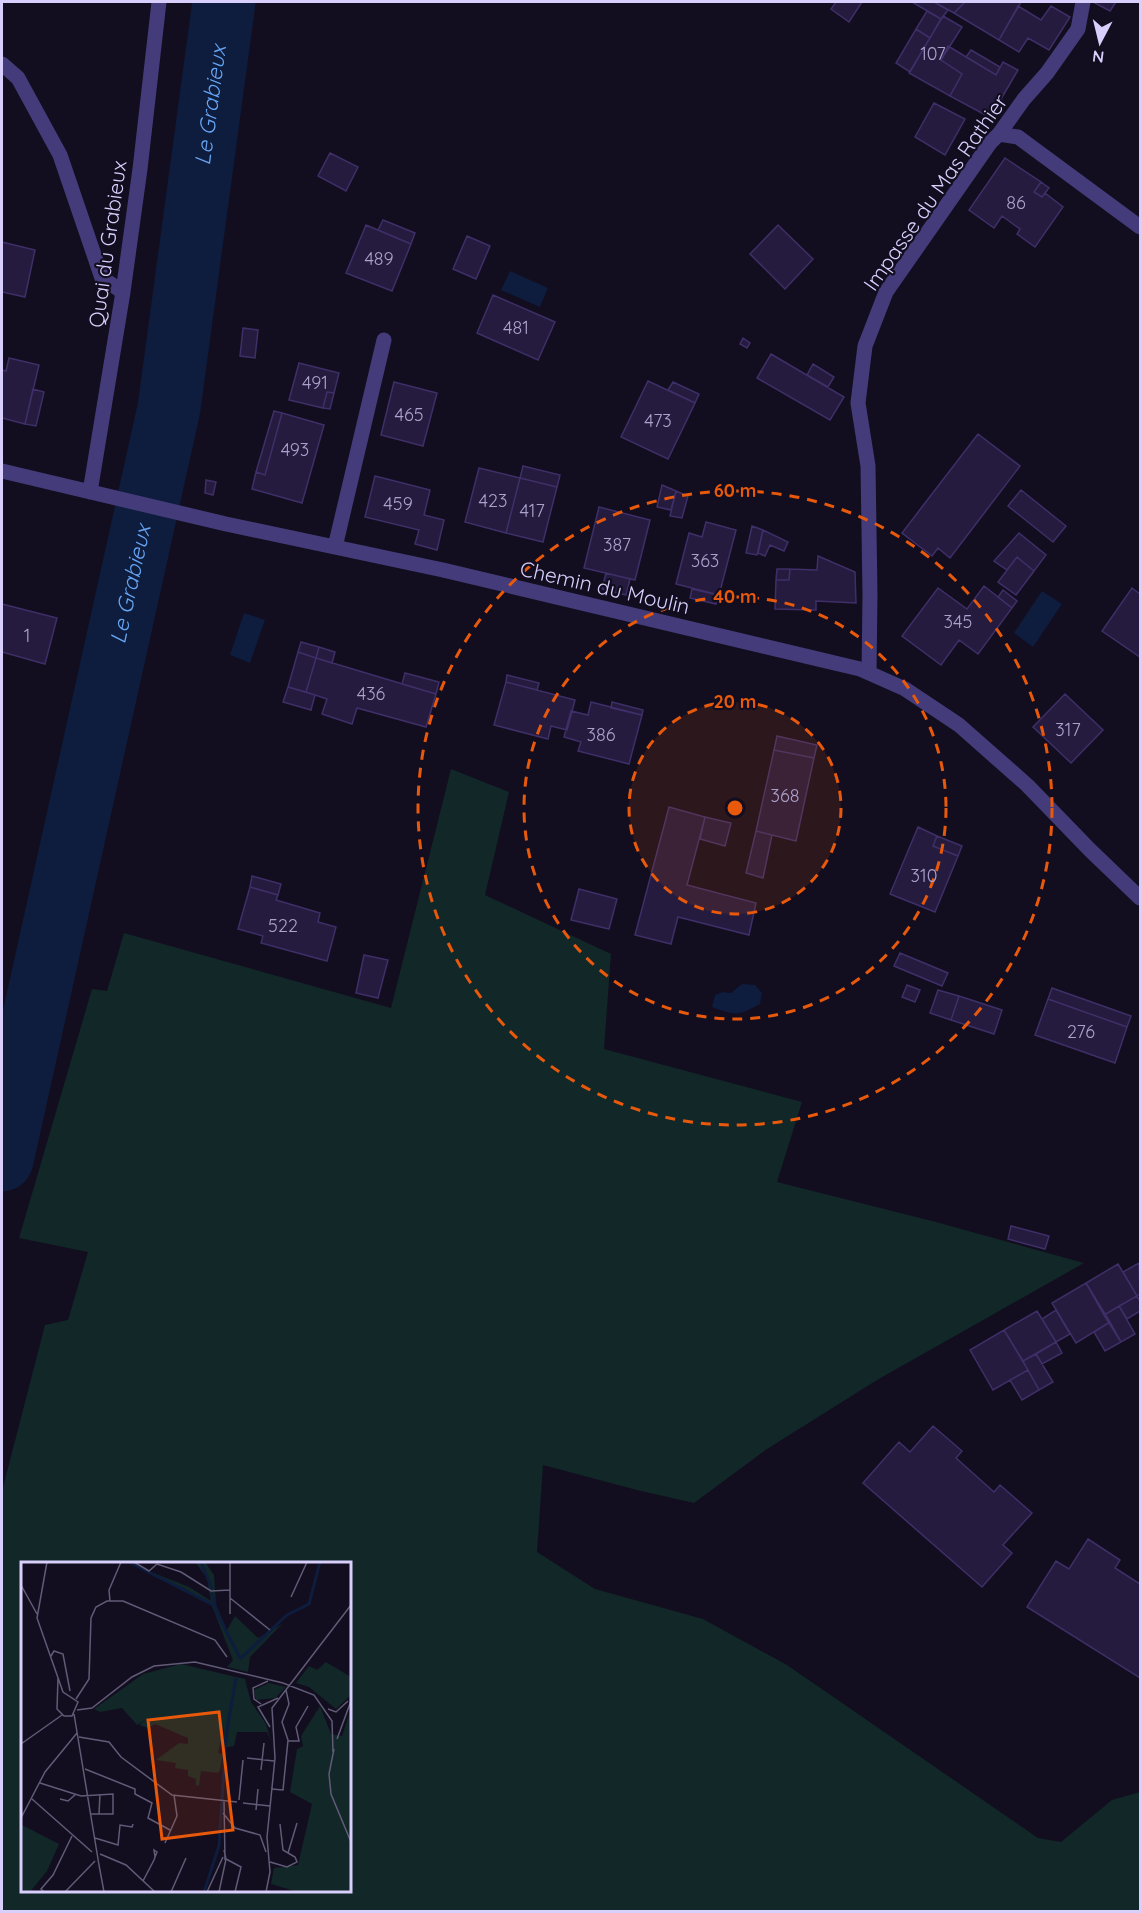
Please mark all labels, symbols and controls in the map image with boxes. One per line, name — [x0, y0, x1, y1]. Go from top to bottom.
north arrow — [1070, 12, 1130, 72]
water label: Le Grabieux — [188, 41, 232, 167]
house number: 107 — [920, 42, 946, 65]
text: N — [1091, 46, 1105, 68]
street label: Impasse du Mas Rathier — [857, 89, 1013, 295]
street label: Quai du Grabieux — [82, 159, 132, 329]
house number: 86 — [1006, 191, 1026, 214]
house number: 489 — [364, 247, 394, 270]
house number: 481 — [503, 316, 529, 339]
house number: 491 — [302, 371, 328, 394]
house number: 465 — [395, 403, 423, 426]
house number: 473 — [644, 409, 672, 432]
house number: 493 — [281, 438, 309, 461]
text: 60 m — [714, 479, 756, 502]
house number: 423 — [479, 489, 507, 512]
house number: 459 — [383, 492, 413, 515]
house number: 417 — [519, 499, 545, 522]
water label: Le Grabieux — [103, 520, 157, 646]
house number: 387 — [603, 533, 631, 556]
house number: 363 — [691, 549, 719, 572]
street label: Chemin du Moulin — [518, 555, 692, 619]
text: 40 m — [713, 585, 757, 608]
house number: 345 — [944, 610, 972, 633]
house number: 1 — [24, 624, 30, 647]
house number: 436 — [357, 682, 386, 705]
text: 20 m — [714, 690, 756, 713]
house number: 317 — [1055, 718, 1081, 741]
house number: 386 — [587, 723, 616, 746]
house number: 368 — [771, 784, 799, 807]
centre of rings — [725, 798, 745, 818]
house number: 310 — [911, 864, 937, 887]
house number: 522 — [268, 914, 298, 937]
house number: 276 — [1067, 1020, 1095, 1043]
inset map — [21, 1562, 351, 1892]

